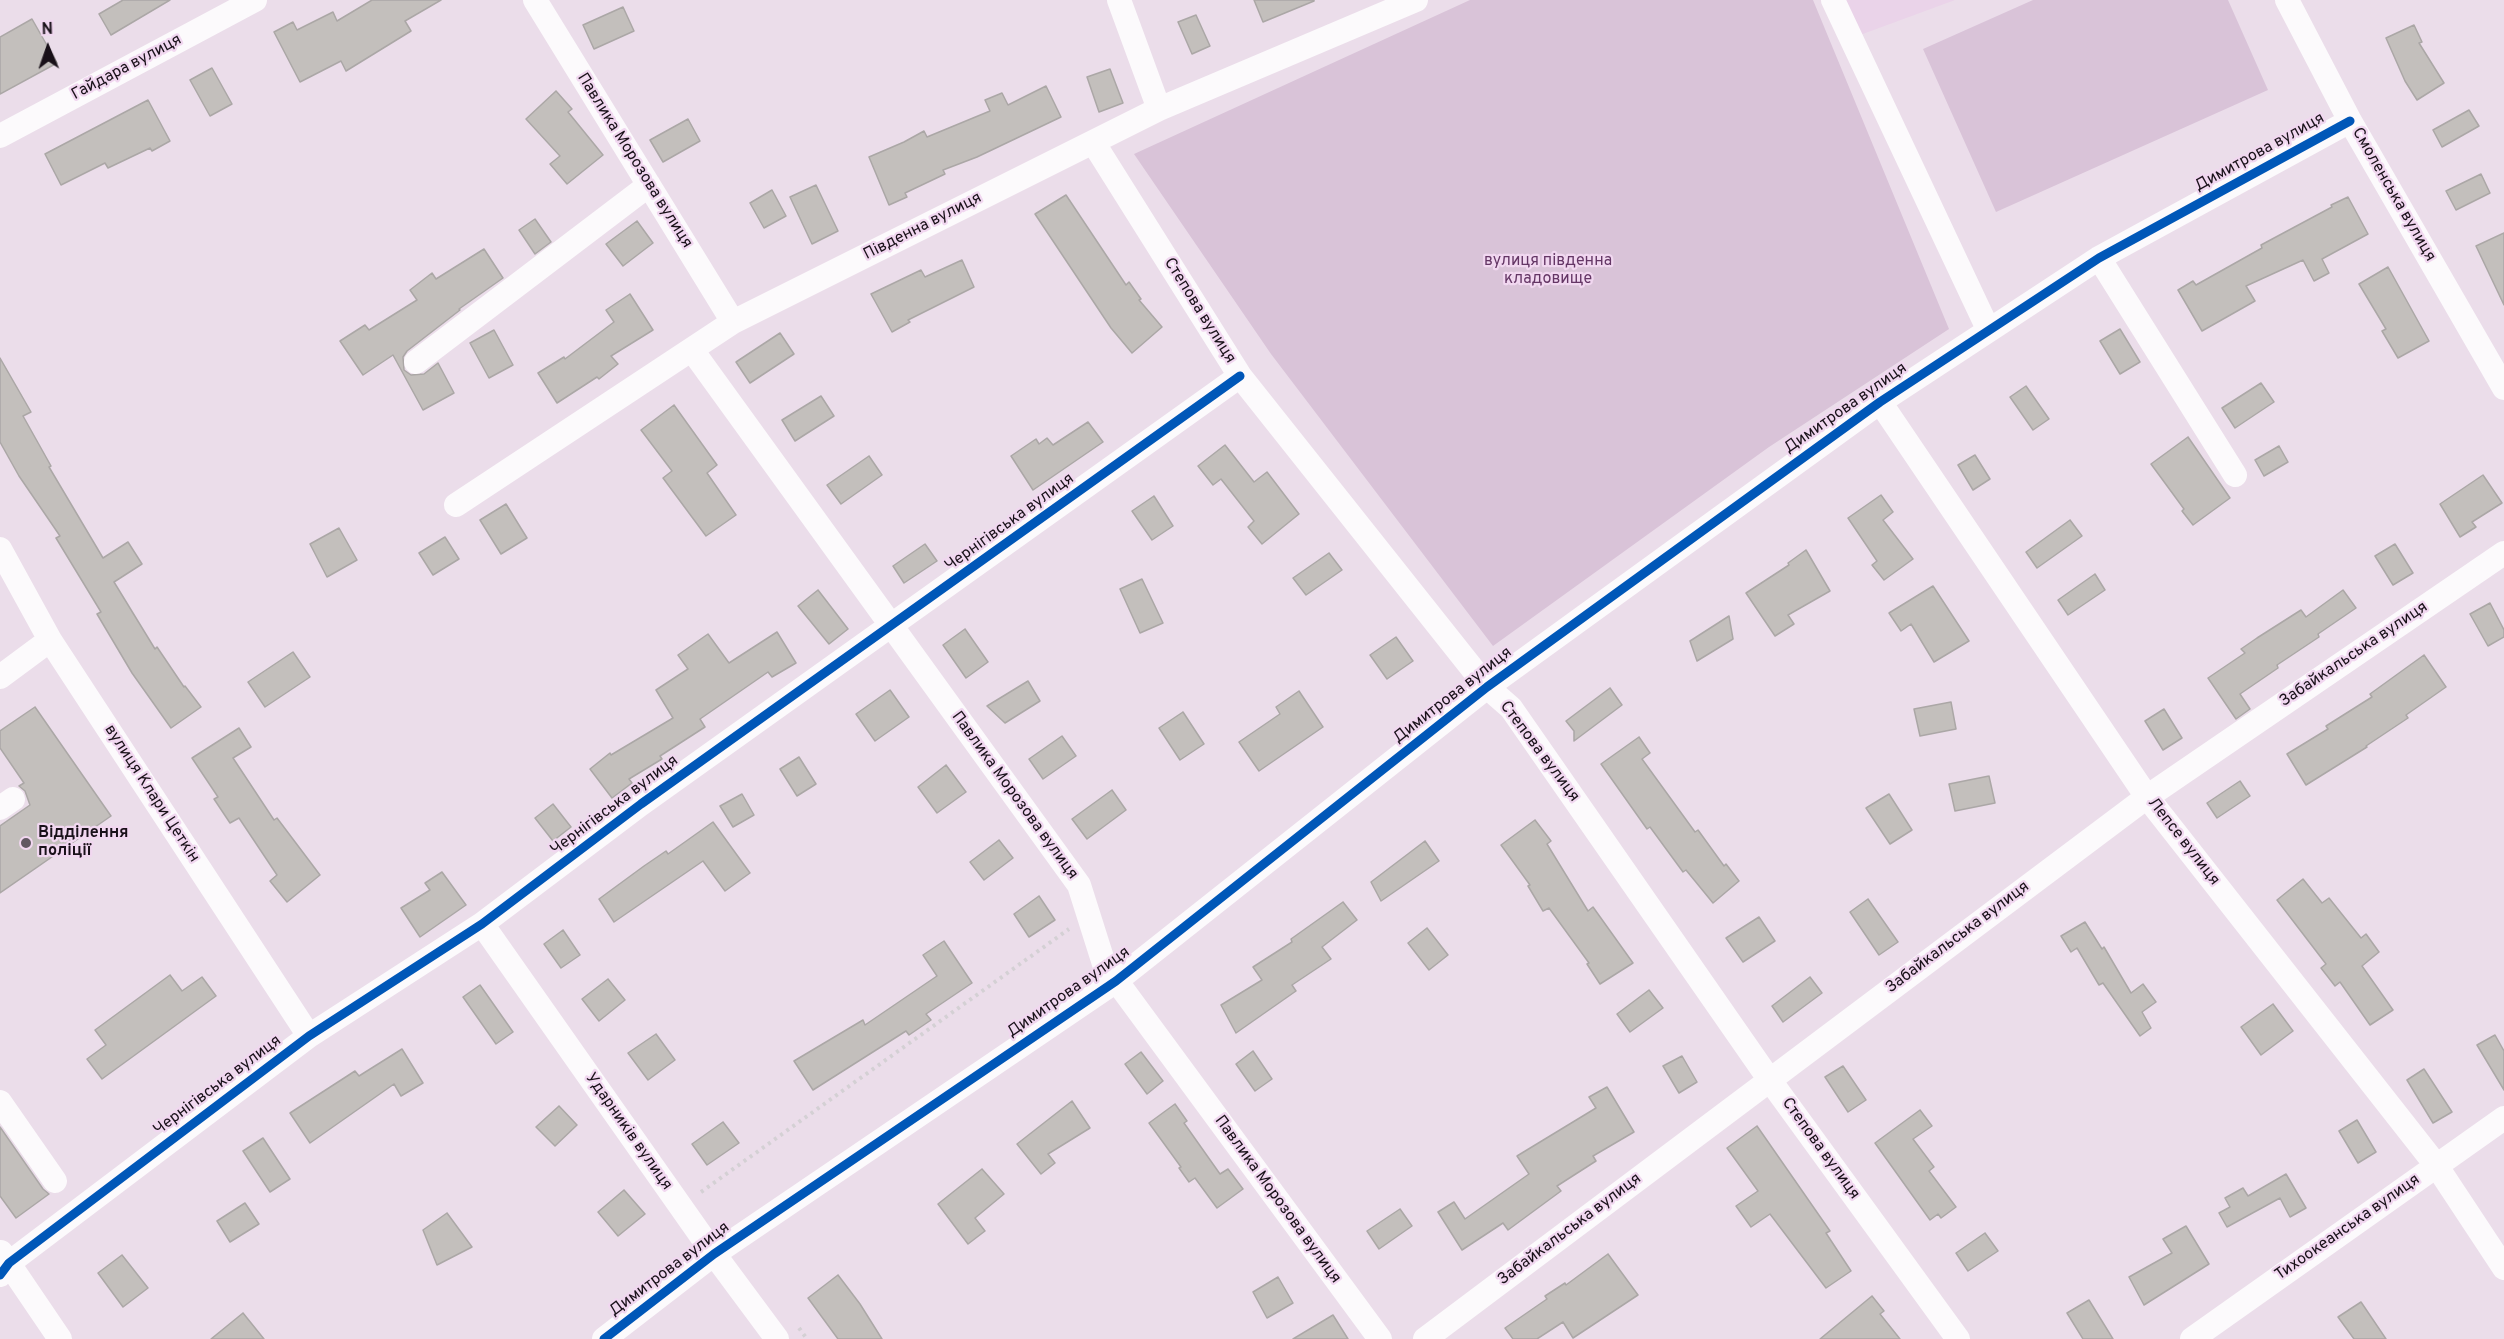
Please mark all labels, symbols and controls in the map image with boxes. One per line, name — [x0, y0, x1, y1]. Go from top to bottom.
north arrow — [18, 18, 78, 78]
text: N — [41, 20, 53, 40]
street label: Гайдара вулиця — [69, 31, 185, 105]
street label: Павлика Морозова вулиця — [572, 70, 696, 252]
street label: Димитрова вулиця — [2192, 109, 2328, 197]
street label: Смоленська вулиця — [2347, 125, 2439, 265]
street label: Південна вулиця — [861, 189, 985, 265]
park label: вулиця південна кладовище — [1484, 252, 1612, 290]
street label: Степова вулиця — [1159, 255, 1239, 367]
street label: Димитрова вулиця — [1781, 359, 1911, 459]
street label: Чернігівська вулиця — [942, 470, 1078, 576]
street label: Забайкальська вулиця — [2276, 598, 2432, 712]
street label: Димитрова вулиця — [1390, 644, 1516, 748]
street label: Степова вулиця — [1495, 698, 1583, 806]
street label: Павлика Морозова вулиця — [947, 708, 1081, 884]
street label: вулиця Клари Цеткін — [99, 721, 203, 867]
street label: Чернігівська вулиця — [547, 752, 683, 860]
street label: Лепсе вулиця — [2143, 794, 2223, 890]
place label: Відділення поліції — [38, 824, 129, 862]
marker: Відділення поліції — [19, 836, 33, 850]
street label: Забайкальська вулиця — [1883, 878, 2033, 998]
street label: Димитрова вулиця — [1004, 943, 1134, 1043]
street label: Чернігівська вулиця — [150, 1032, 286, 1140]
street label: Ударників вулиця — [580, 1070, 676, 1194]
street label: Степова вулиця — [1777, 1094, 1863, 1204]
street label: Павлика Морозова вулиця — [1210, 1112, 1344, 1288]
street label: Забайкальська вулиця — [1495, 1170, 1645, 1290]
street label: Тихоокеанська вулиця — [2272, 1171, 2424, 1285]
street label: Димитрова вулиця — [606, 1219, 734, 1321]

